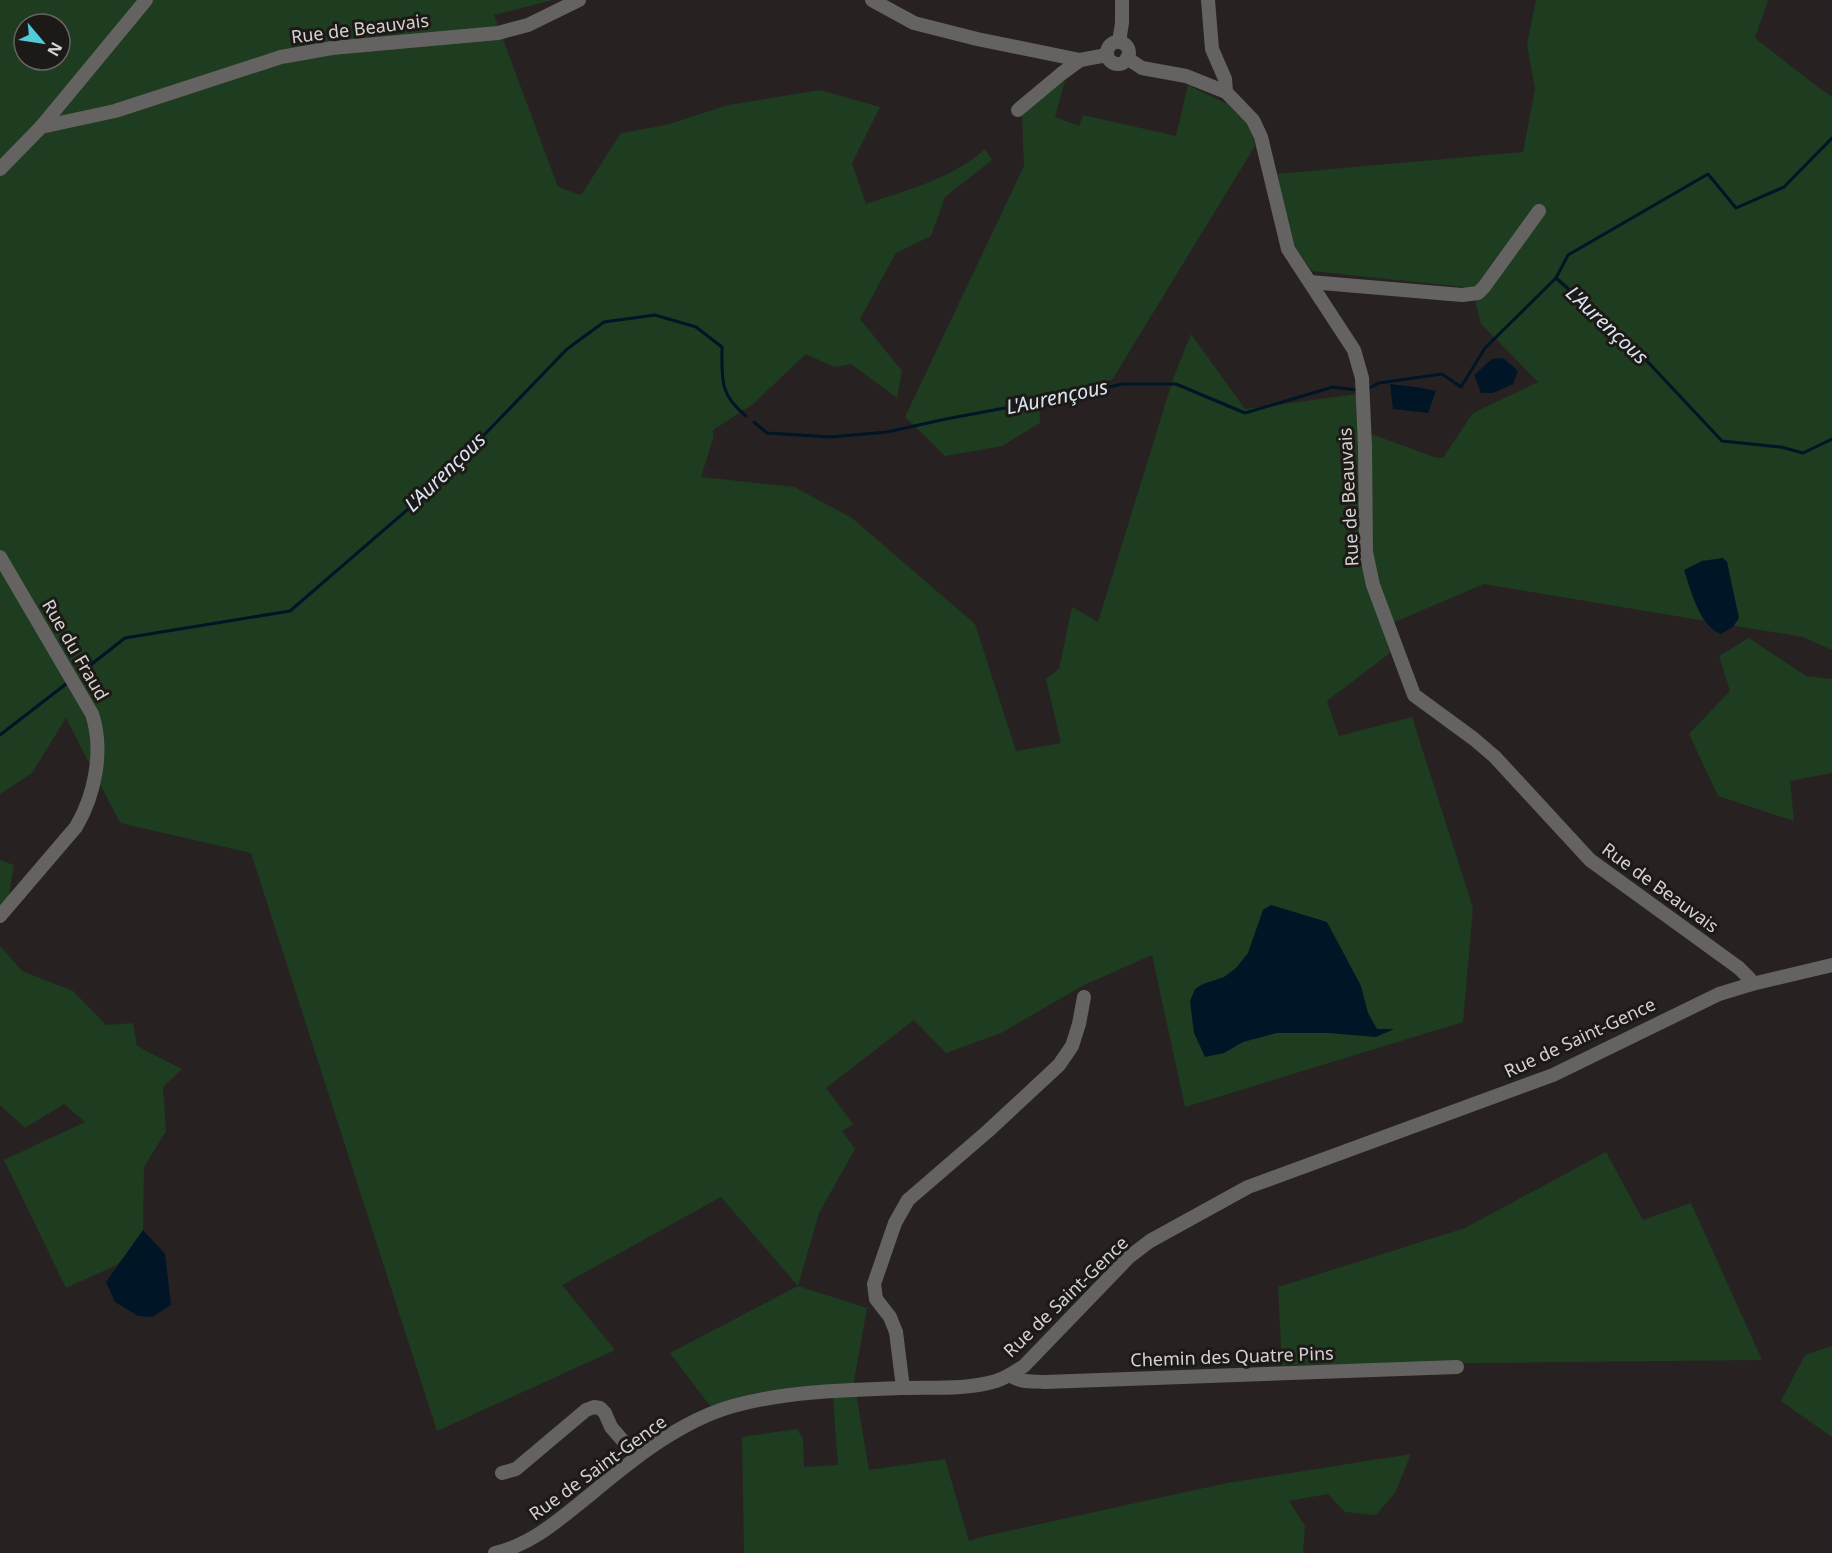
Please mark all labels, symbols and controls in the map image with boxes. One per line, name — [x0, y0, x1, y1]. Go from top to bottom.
street label: Rue de Beauvais — [290, 8, 430, 48]
north arrow — [12, 12, 72, 72]
text: N — [42, 38, 68, 60]
water label: L'Aurençous — [1560, 279, 1655, 370]
water label: L'Aurençous — [1003, 372, 1111, 420]
water label: L'Aurençous — [398, 426, 491, 517]
street label: Rue de Beauvais — [1332, 427, 1364, 567]
street label: Rue du Fraud — [37, 595, 114, 704]
street label: Rue de Beauvais — [1597, 837, 1724, 938]
street label: Rue de Saint-Gence — [1500, 992, 1659, 1083]
street label: Rue de Saint-Gence — [998, 1231, 1133, 1362]
street label: Chemin des Quatre Pins — [1130, 1340, 1334, 1372]
street label: Rue de Saint-Gence — [524, 1409, 671, 1525]

